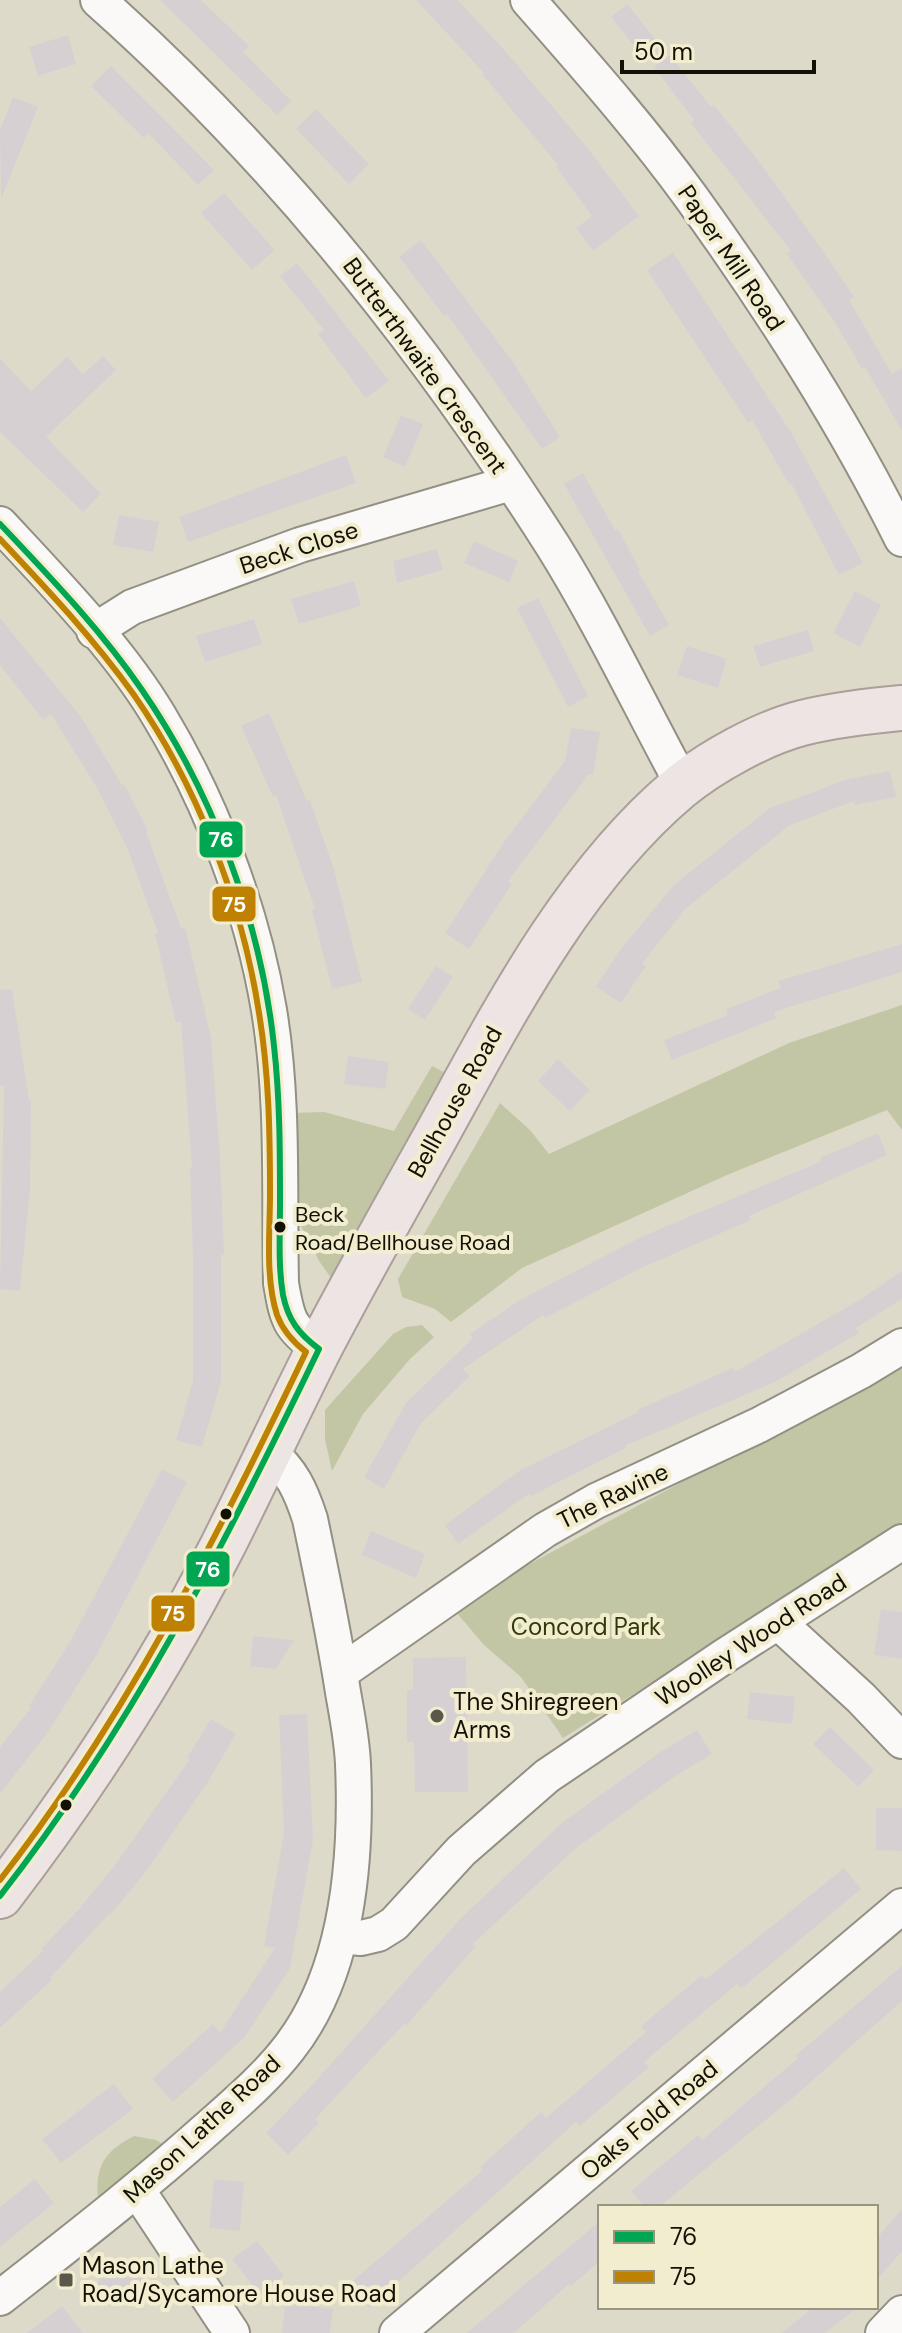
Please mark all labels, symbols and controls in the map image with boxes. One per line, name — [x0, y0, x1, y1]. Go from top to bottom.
scale bar — [622, 24, 814, 74]
text: 50 m — [634, 36, 693, 67]
street label: Paper Mill Road — [671, 179, 792, 337]
street label: Butterthwaite Crescent — [336, 251, 514, 480]
street label: Beck Close — [236, 514, 362, 581]
line badge: 76 — [198, 820, 244, 859]
text: 76 — [208, 825, 234, 854]
line badge: 75 — [211, 885, 257, 923]
text: 75 — [222, 890, 246, 919]
street label: Bellhouse Road — [400, 1021, 509, 1183]
place label: Beck Road/Bellhouse Road — [295, 1200, 511, 1257]
marker: Beck Road/Bellhouse Road — [272, 1219, 288, 1235]
street label: The Ravine — [552, 1455, 673, 1536]
unlabelled marker — [218, 1506, 234, 1522]
line badge: 76 — [185, 1550, 231, 1588]
text: 76 — [195, 1555, 221, 1584]
street label: Woolley Wood Road — [649, 1566, 852, 1713]
line badge: 75 — [150, 1594, 196, 1633]
text: 75 — [161, 1599, 185, 1628]
park label: Concord Park — [511, 1611, 661, 1642]
place label: The Shiregreen Arms — [453, 1686, 619, 1745]
marker: The Shiregreen Arms — [428, 1707, 446, 1725]
unlabelled marker — [58, 1797, 74, 1813]
street label: Mason Lathe Road — [116, 2048, 287, 2210]
street label: Oaks Fold Road — [573, 2053, 724, 2186]
legend — [598, 2205, 878, 2309]
text: 76 — [670, 2221, 697, 2252]
place label: Mason Lathe Road/Sycamore House Road — [82, 2250, 397, 2309]
text: 75 — [670, 2261, 697, 2292]
marker: Mason Lathe Road/Sycamore House Road — [57, 2271, 75, 2289]

